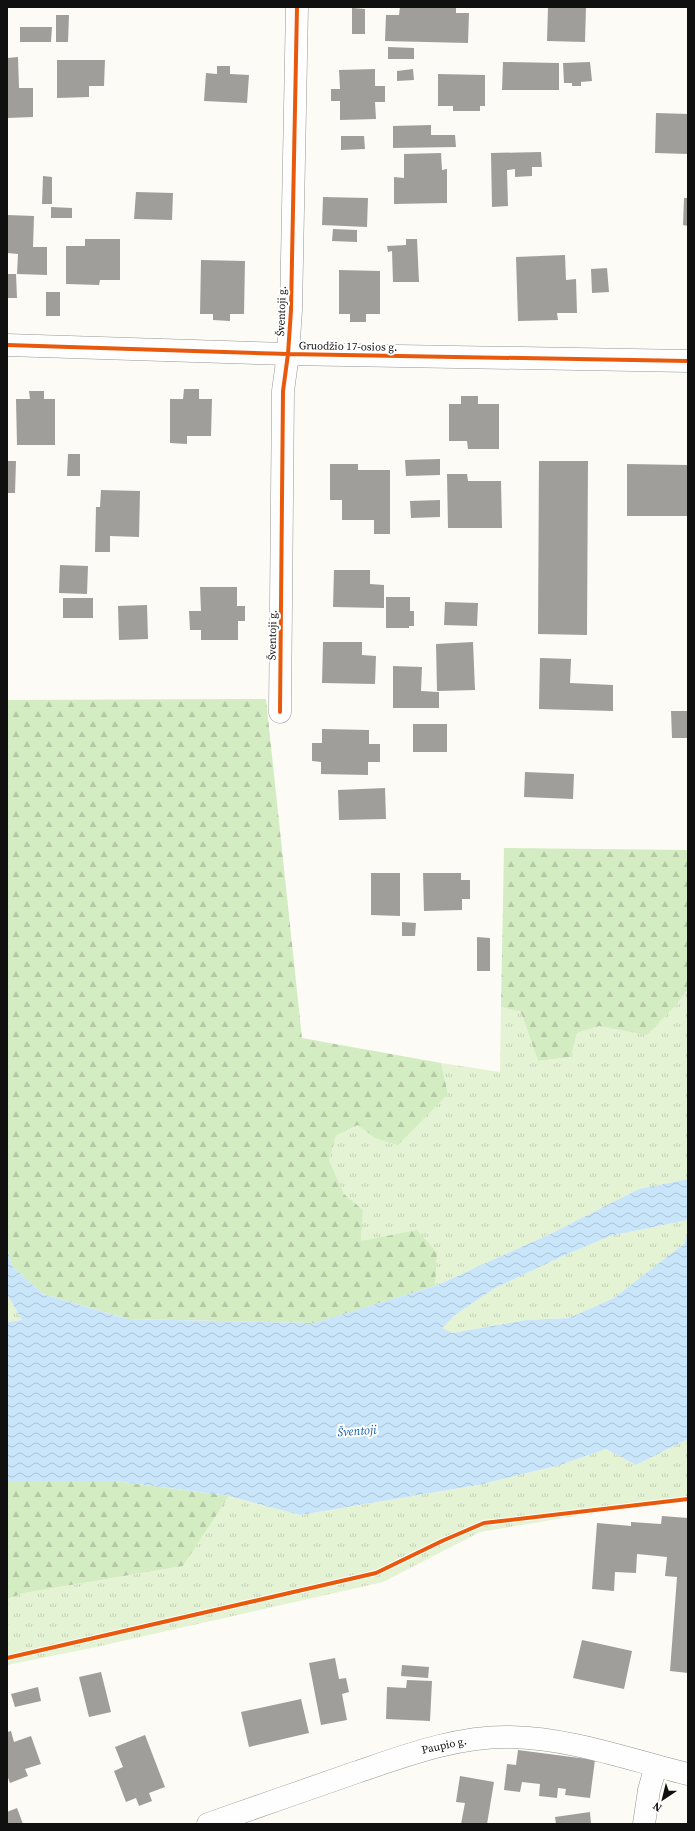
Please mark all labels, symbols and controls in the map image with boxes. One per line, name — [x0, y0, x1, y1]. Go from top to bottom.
street label: Šventoji g. — [273, 286, 290, 336]
street label: Gruodžio 17-osios g. — [299, 338, 397, 355]
street label: Šventoji g. — [265, 610, 280, 660]
water label: Šventoji — [337, 1422, 377, 1440]
street label: Paupio g. — [420, 1733, 468, 1758]
north arrow — [643, 1779, 683, 1819]
text: N — [650, 1798, 665, 1815]

